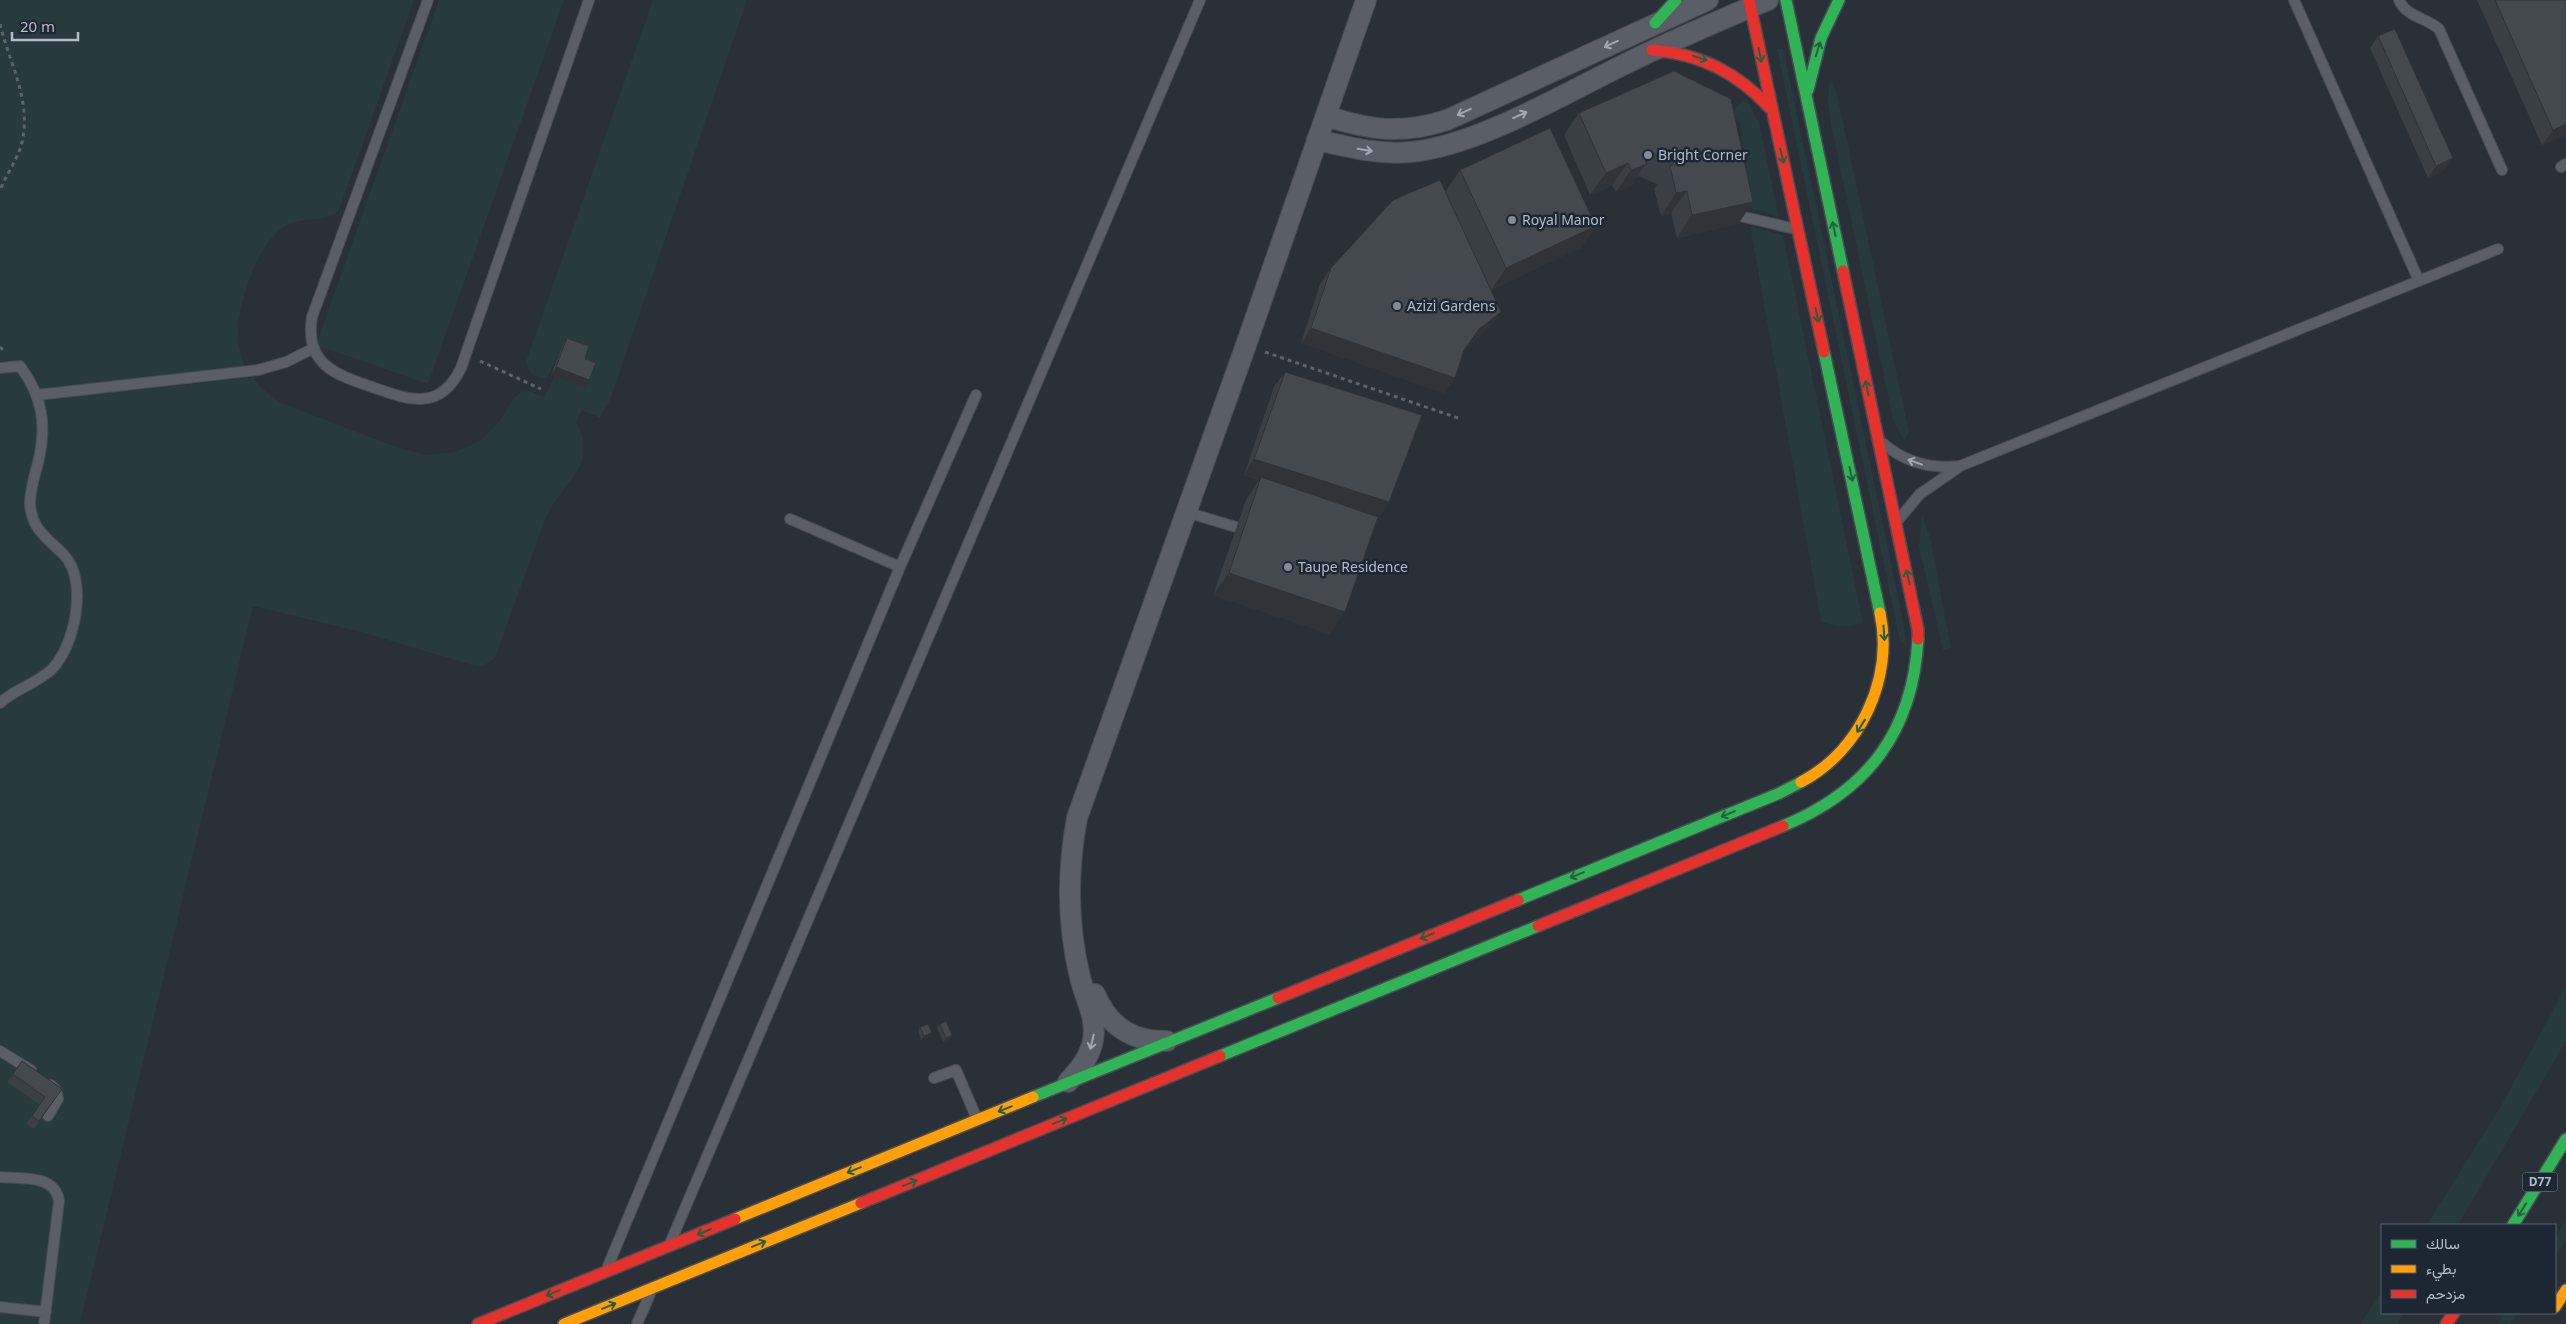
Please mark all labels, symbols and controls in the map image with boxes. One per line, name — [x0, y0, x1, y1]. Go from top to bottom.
scale bar — [12, 10, 79, 42]
text: 20 m — [20, 16, 55, 36]
one-way arrow — [1604, 39, 1619, 49]
one-way arrow — [1814, 41, 1824, 57]
one-way arrow — [1756, 46, 1766, 62]
one-way arrow — [1692, 54, 1707, 63]
one-way arrow — [1456, 107, 1471, 117]
one-way arrow — [1512, 110, 1527, 120]
place label: Bright Corner — [1658, 145, 1748, 164]
one-way arrow — [1356, 146, 1372, 156]
one-way arrow — [1778, 148, 1787, 164]
marker: Bright Corner — [1642, 149, 1654, 161]
place label: Royal Manor — [1522, 210, 1605, 229]
marker: Royal Manor — [1506, 214, 1518, 226]
one-way arrow — [1829, 222, 1838, 238]
place label: Azizi Gardens — [1407, 296, 1496, 315]
marker: Azizi Gardens — [1391, 300, 1403, 312]
one-way arrow — [1813, 307, 1822, 323]
one-way arrow — [1862, 381, 1872, 397]
one-way arrow — [1907, 457, 1923, 466]
one-way arrow — [1847, 465, 1856, 481]
place label: Taupe Residence — [1298, 557, 1408, 576]
marker: Taupe Residence — [1282, 561, 1294, 573]
one-way arrow — [1903, 569, 1912, 585]
one-way arrow — [1880, 625, 1889, 641]
one-way arrow — [1855, 719, 1865, 733]
one-way arrow — [1721, 810, 1736, 819]
one-way arrow — [1570, 871, 1585, 880]
one-way arrow — [1420, 932, 1435, 941]
one-way arrow — [1087, 1034, 1096, 1050]
one-way arrow — [997, 1105, 1013, 1114]
one-way arrow — [1052, 1116, 1067, 1125]
one-way arrow — [847, 1166, 862, 1176]
road number: D77 — [2522, 1172, 2558, 1192]
one-way arrow — [902, 1177, 917, 1187]
one-way arrow — [2517, 1203, 2527, 1217]
legend — [2381, 1224, 2556, 1314]
one-way arrow — [697, 1228, 712, 1237]
text: سالك — [2426, 1233, 2460, 1253]
one-way arrow — [751, 1239, 767, 1248]
text: بطيء — [2426, 1258, 2456, 1282]
text: مزدحم — [2426, 1283, 2465, 1304]
one-way arrow — [546, 1289, 561, 1299]
one-way arrow — [601, 1300, 616, 1310]

